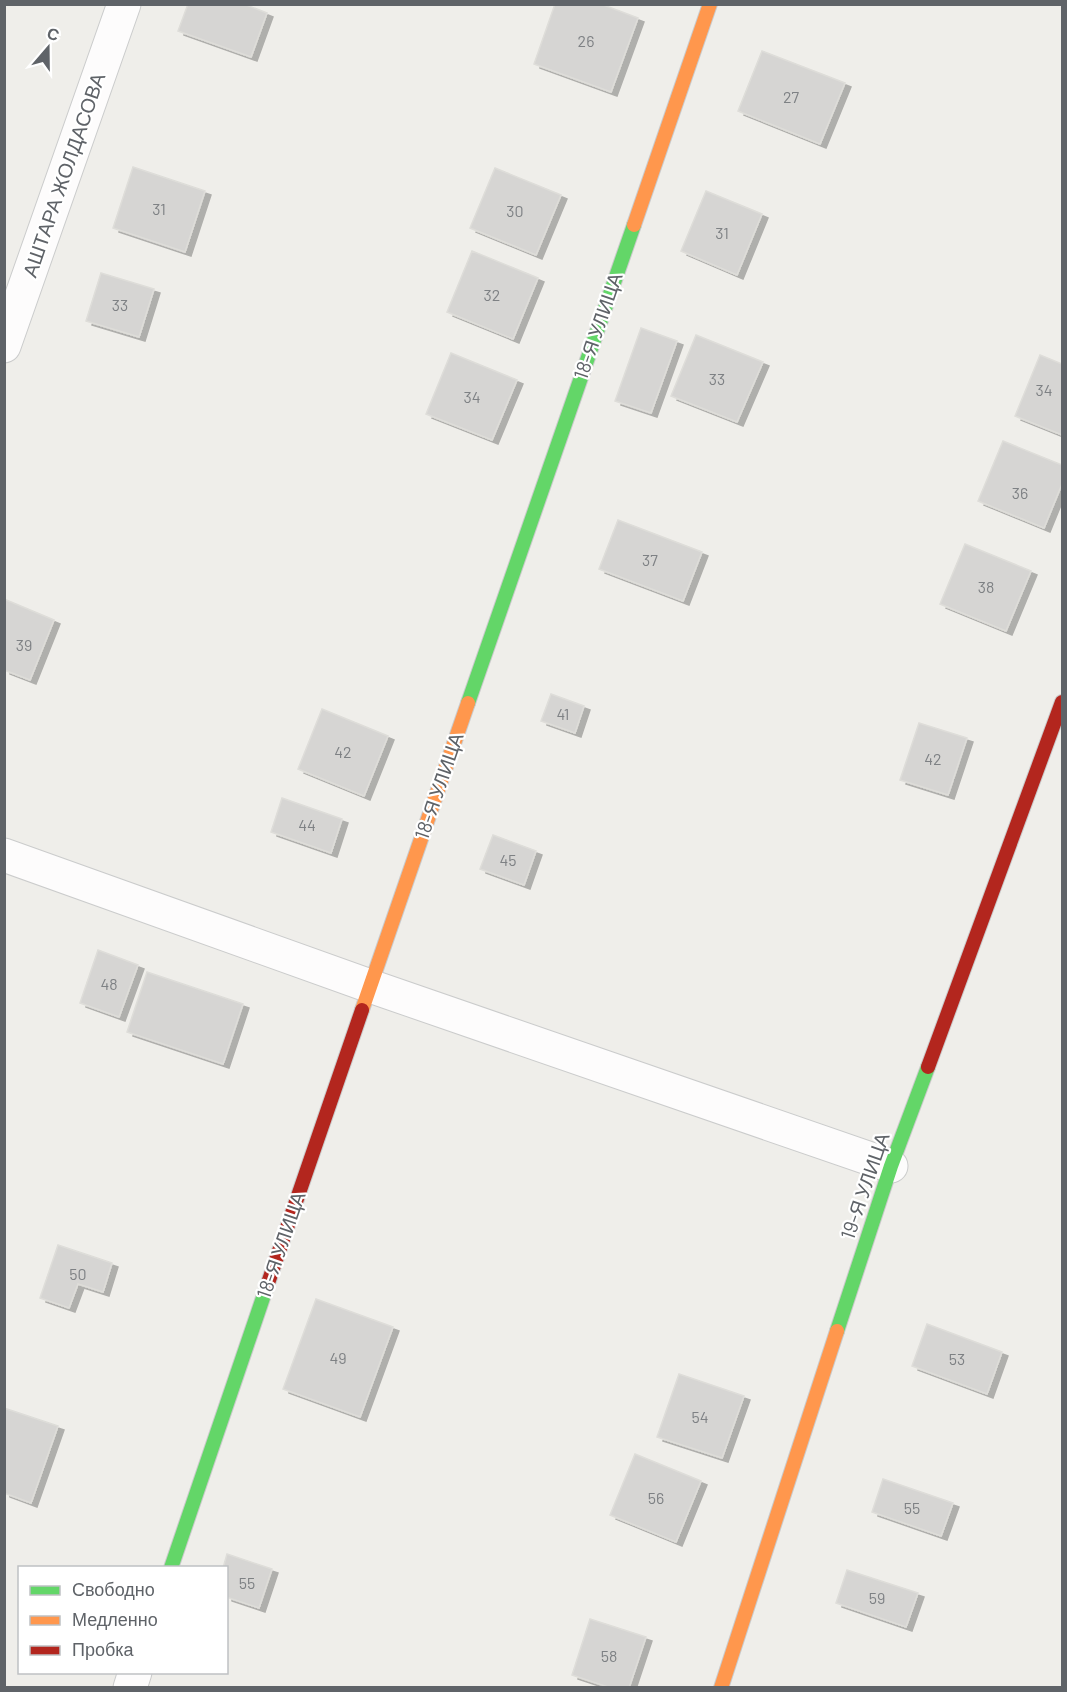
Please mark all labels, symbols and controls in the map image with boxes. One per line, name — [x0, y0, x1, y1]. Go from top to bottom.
north arrow — [18, 18, 78, 78]
text: С — [45, 23, 62, 44]
house number: 26 — [578, 31, 594, 50]
street label: АШТАРА ЖОЛДАСОВА — [17, 69, 110, 280]
house number: 27 — [783, 87, 799, 106]
house number: 31 — [152, 199, 166, 218]
house number: 30 — [506, 201, 524, 220]
house number: 31 — [715, 223, 729, 242]
street label: 18-Я УЛИЦА — [568, 268, 627, 382]
house number: 32 — [484, 285, 500, 304]
house number: 33 — [112, 295, 128, 314]
house number: 33 — [709, 369, 725, 388]
house number: 34 — [1035, 380, 1053, 399]
house number: 34 — [463, 387, 481, 406]
house number: 36 — [1012, 483, 1028, 502]
house number: 37 — [642, 550, 658, 569]
house number: 38 — [978, 577, 994, 596]
house number: 39 — [16, 635, 32, 654]
house number: 41 — [557, 704, 569, 723]
street label: 18-Я УЛИЦА — [409, 728, 468, 842]
house number: 42 — [334, 742, 352, 761]
house number: 42 — [924, 749, 942, 768]
house number: 44 — [298, 815, 316, 834]
house number: 45 — [499, 850, 517, 869]
house number: 48 — [100, 974, 118, 993]
street label: 19-Я УЛИЦА — [835, 1128, 894, 1242]
street label: 18-Я УЛИЦА — [251, 1187, 310, 1301]
house number: 50 — [69, 1264, 87, 1283]
house number: 49 — [329, 1348, 347, 1367]
house number: 53 — [949, 1349, 965, 1368]
house number: 54 — [691, 1407, 709, 1426]
house number: 56 — [648, 1488, 664, 1507]
house number: 55 — [904, 1498, 920, 1517]
legend — [18, 1566, 228, 1674]
house number: 55 — [239, 1573, 255, 1592]
text: Свободно — [72, 1578, 155, 1600]
house number: 59 — [869, 1588, 885, 1607]
text: Медленно — [72, 1608, 158, 1630]
text: Пробка — [72, 1638, 135, 1660]
house number: 58 — [601, 1646, 617, 1665]

